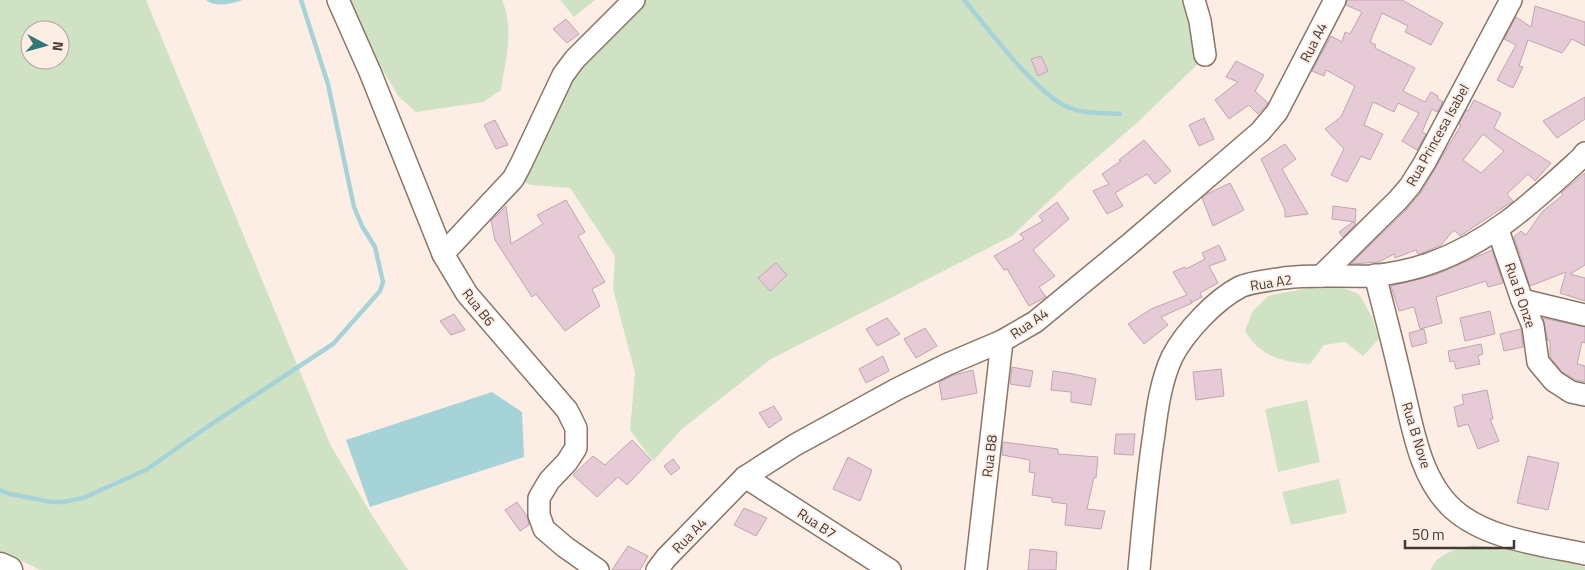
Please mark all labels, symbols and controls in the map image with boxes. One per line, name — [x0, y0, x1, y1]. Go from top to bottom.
street label: Rua A4 — [1294, 18, 1332, 66]
north arrow — [20, 20, 70, 70]
text: N — [47, 40, 69, 52]
street label: Rua Princesa Isabel — [1400, 80, 1474, 190]
street label: Rua B Onze — [1500, 259, 1542, 331]
street label: Rua A2 — [1248, 268, 1294, 296]
street label: Rua B6 — [458, 284, 500, 330]
street label: Rua A4 — [1006, 302, 1053, 344]
street label: Rua B Nove — [1397, 399, 1437, 471]
street label: Rua B8 — [976, 433, 1002, 478]
street label: Rua B7 — [793, 503, 841, 543]
street label: Rua A4 — [667, 512, 711, 558]
scale bar — [1405, 518, 1514, 550]
text: 50 m — [1412, 523, 1445, 546]

